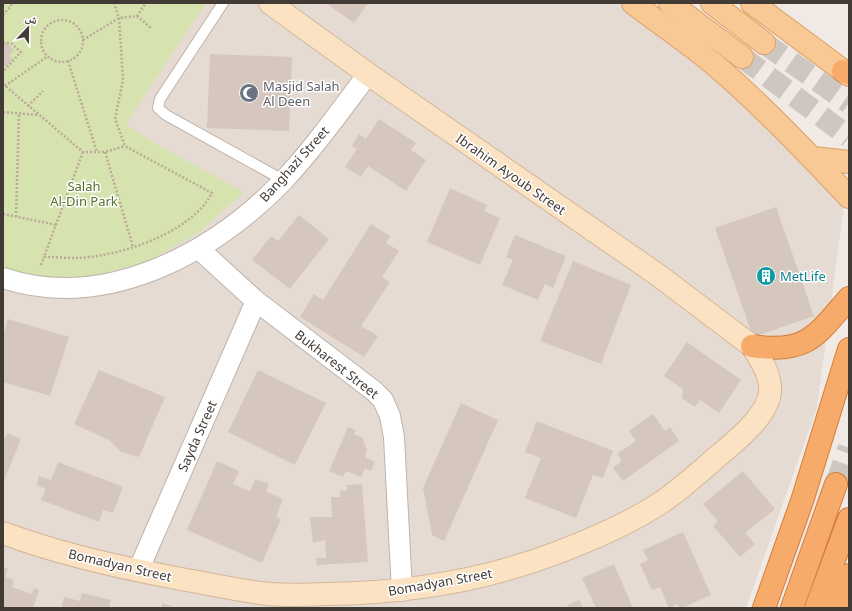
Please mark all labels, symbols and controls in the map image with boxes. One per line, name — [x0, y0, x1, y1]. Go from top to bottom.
north arrow — [8, 8, 48, 48]
text: ش — [23, 9, 40, 28]
place label: Masjid Salah Al Deen — [263, 77, 340, 110]
mosque icon: Masjid Salah Al Deen — [238, 82, 260, 104]
street label: Banghazi Street — [255, 122, 333, 206]
street label: Ibrahim Ayoub Street — [452, 129, 570, 219]
park label: Salah Al-Din Park — [50, 177, 118, 210]
building icon: MetLife — [755, 265, 777, 287]
place label: MetLife — [780, 267, 826, 285]
street label: Bukharest Street — [291, 326, 383, 403]
street label: Sayda Street — [173, 397, 221, 474]
street label: Bomadyan Street — [67, 544, 174, 586]
street label: Bomadyan Street — [387, 564, 494, 600]

